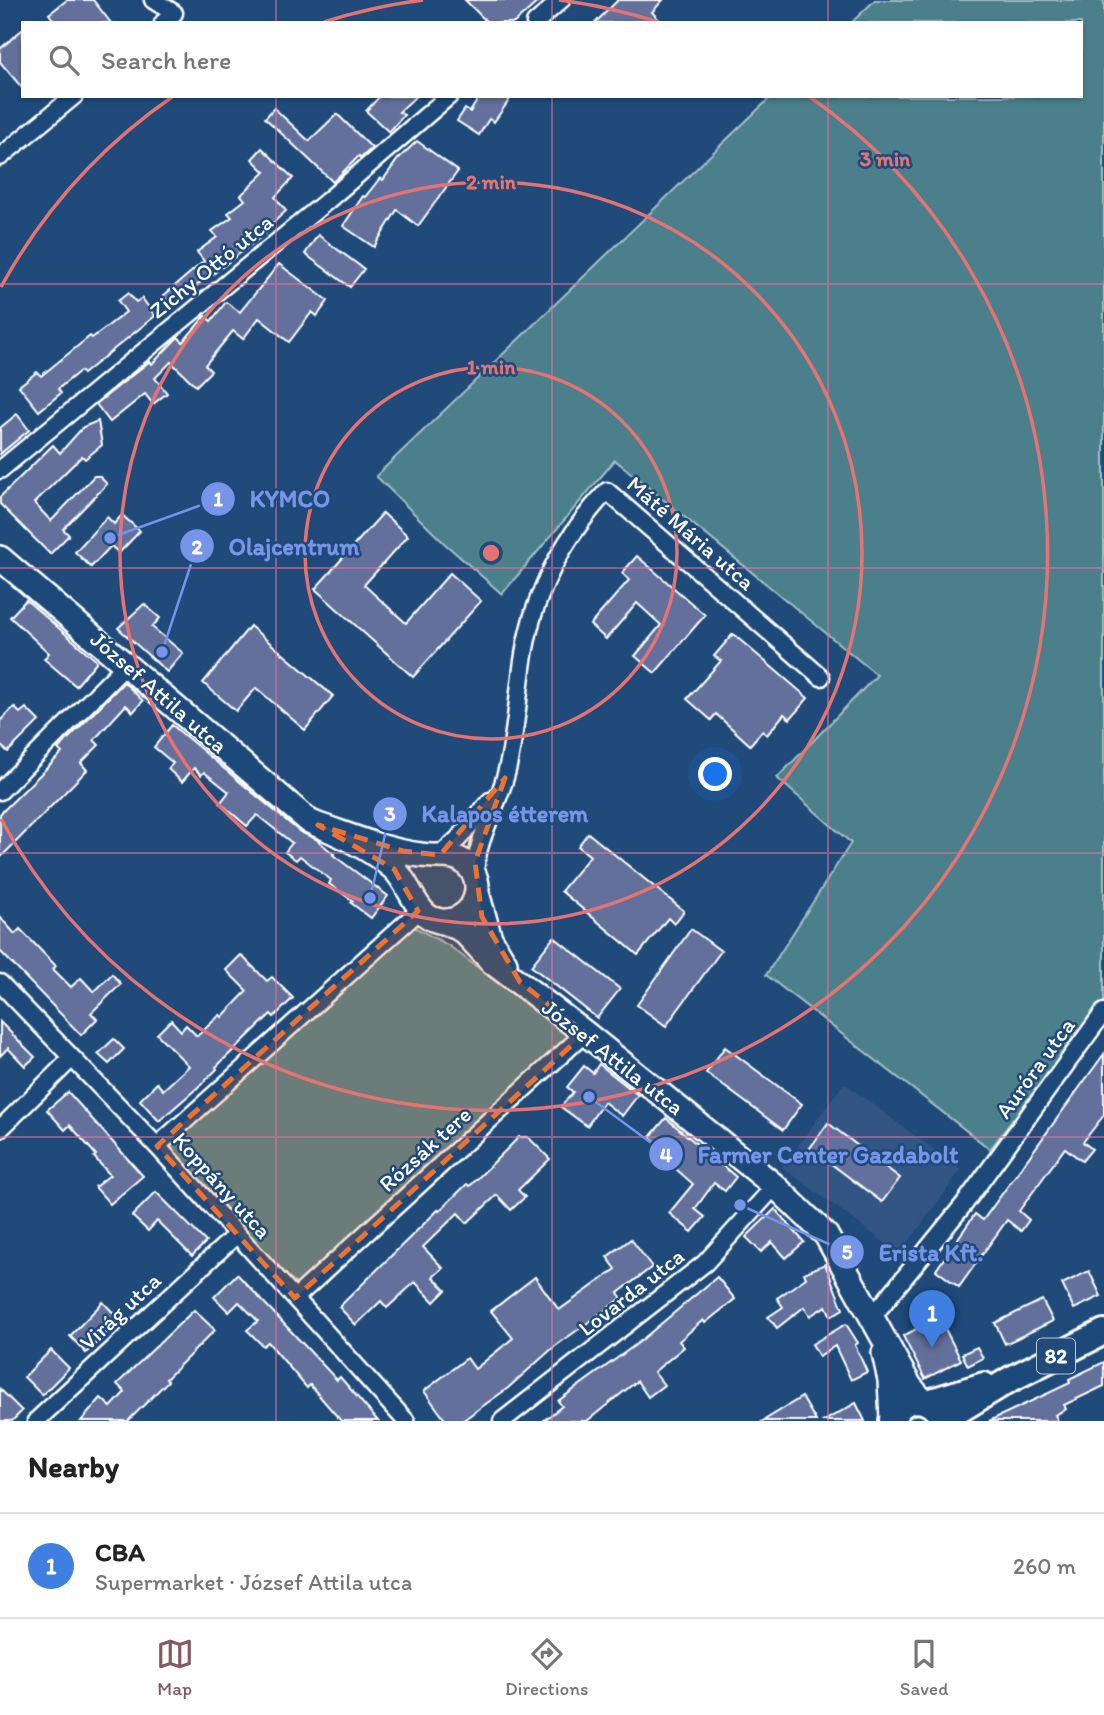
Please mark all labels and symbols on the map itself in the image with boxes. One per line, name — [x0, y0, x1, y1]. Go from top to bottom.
text: 3 min — [860, 146, 911, 171]
text: 2 min — [466, 169, 517, 194]
street label: Zichy Ottó utca — [144, 208, 278, 324]
text: 1 min — [467, 354, 516, 379]
street label: Máté Mária utca — [621, 470, 761, 596]
callout: KYMCO — [201, 477, 344, 522]
text: KYMCO — [250, 484, 330, 513]
text: 1 — [213, 486, 223, 511]
callout: Olajcentrum — [179, 524, 373, 569]
text: Olajcentrum — [229, 532, 360, 562]
text: 2 — [191, 534, 203, 559]
centre of rings — [479, 541, 503, 565]
street label: József Attila utca — [85, 625, 233, 759]
your location — [698, 757, 732, 791]
callout: Kalapos étterem — [372, 791, 602, 836]
text: Kalapos étterem — [422, 799, 589, 829]
text: 3 — [384, 801, 396, 826]
street label: József Attila utca — [537, 993, 689, 1121]
street label: Auróra utca — [989, 1012, 1081, 1124]
street label: Rózsák tere — [373, 1100, 477, 1198]
street label: Koppány utca — [167, 1126, 277, 1244]
callout: Farmer Center Gazdabolt — [648, 1132, 972, 1177]
text: Farmer Center Gazdabolt — [698, 1140, 958, 1169]
text: 4 — [660, 1142, 673, 1167]
callout: Erista Kft. — [830, 1230, 997, 1275]
text: Erista Kft. — [879, 1238, 983, 1267]
text: 5 — [841, 1239, 853, 1264]
street label: Lovarda utca — [572, 1242, 690, 1342]
street label: Virág utca — [73, 1266, 167, 1356]
pin: 1 — [909, 1290, 955, 1348]
road number: 82 — [1037, 1338, 1075, 1374]

